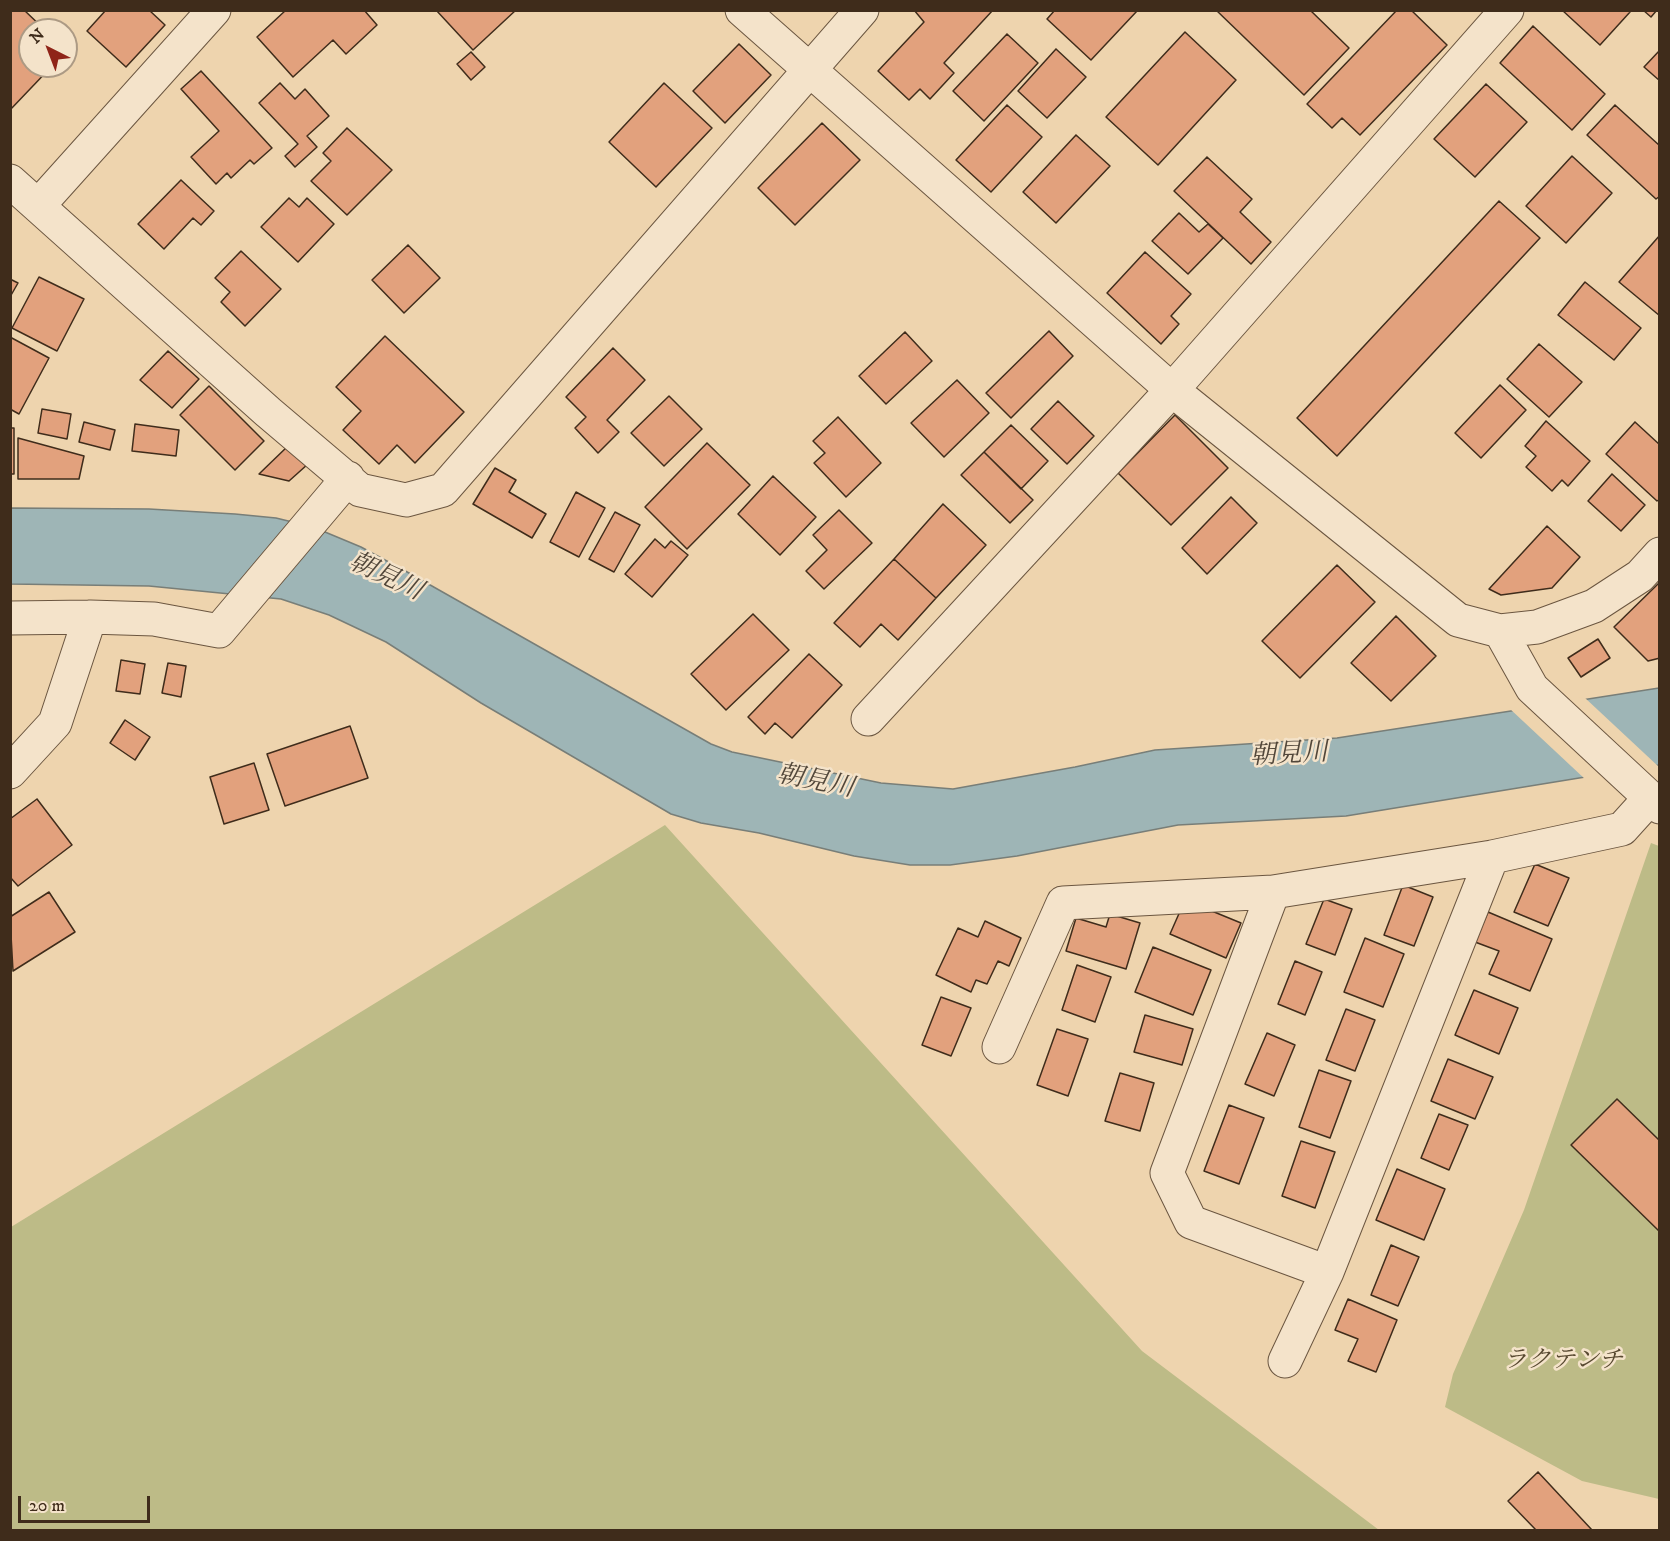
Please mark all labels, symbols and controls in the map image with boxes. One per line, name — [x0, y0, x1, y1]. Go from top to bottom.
north arrow — [18, 18, 78, 78]
text: N — [26, 24, 49, 48]
water label: 朝見川 — [343, 547, 427, 609]
water label: 朝見川 — [1249, 738, 1329, 774]
water label: 朝見川 — [774, 760, 856, 806]
park label: ラクテンチ — [1503, 1348, 1623, 1376]
scale bar — [21, 1484, 153, 1522]
text: 20 m — [29, 1495, 65, 1517]

